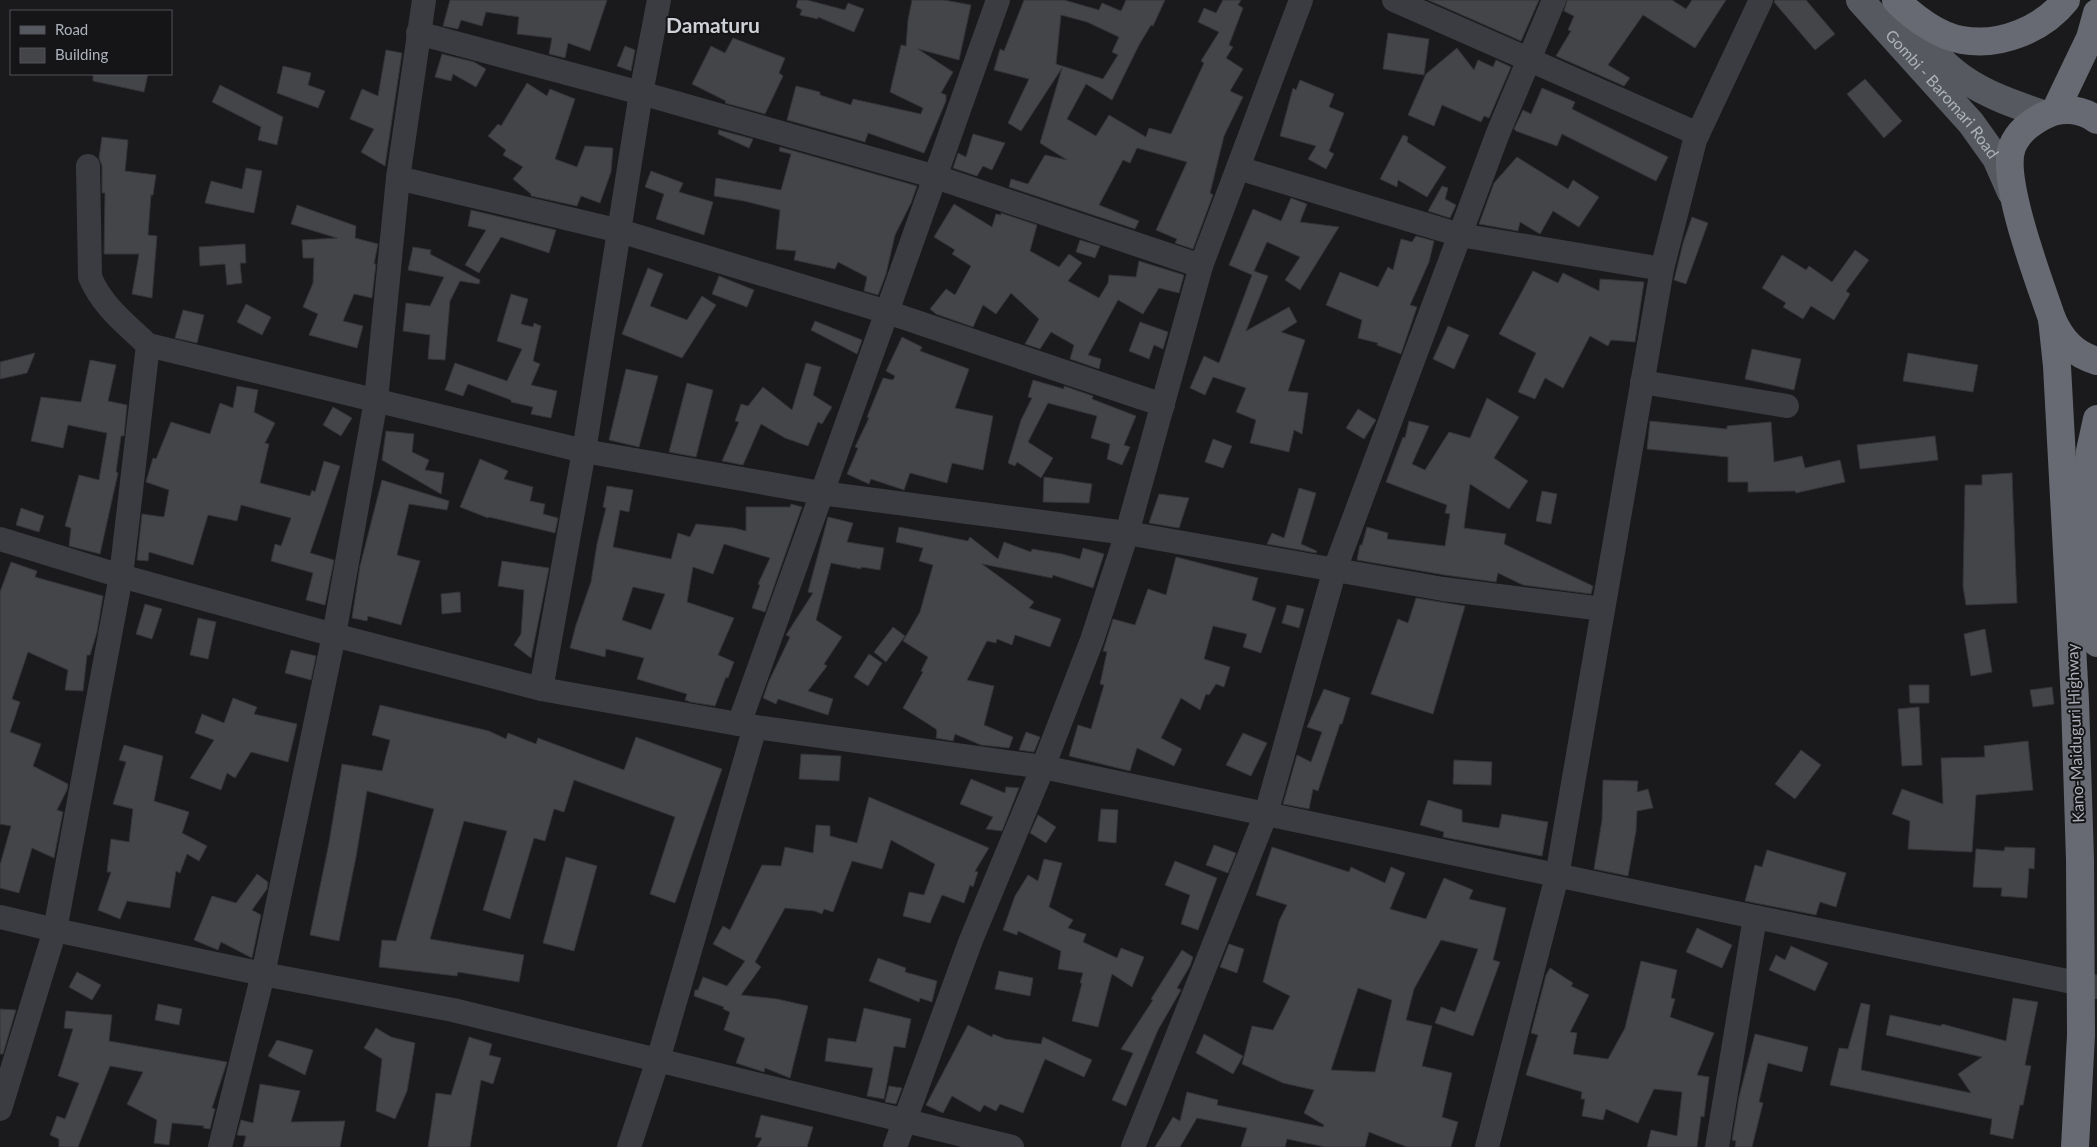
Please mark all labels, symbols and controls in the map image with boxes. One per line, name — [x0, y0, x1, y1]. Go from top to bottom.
legend — [10, 10, 172, 75]
district label: Damaturu — [666, 12, 760, 37]
text: Road — [55, 20, 88, 38]
street label: Gombi - Baromari Road — [1882, 25, 2003, 162]
text: Building — [55, 45, 108, 63]
street label: Kano-Maiduguri Highway — [2062, 642, 2087, 823]

